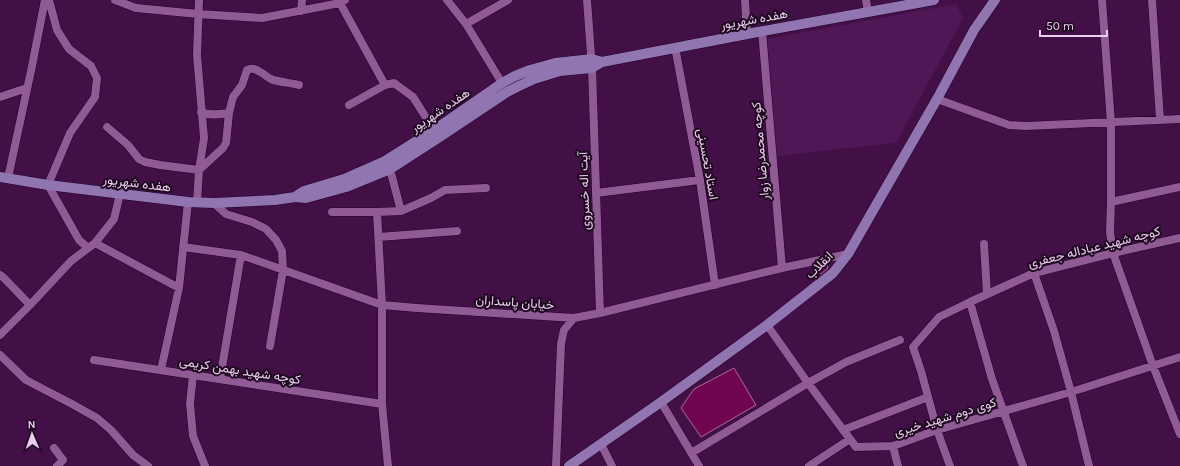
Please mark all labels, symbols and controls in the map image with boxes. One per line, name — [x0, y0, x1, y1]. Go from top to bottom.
street label: هفده شهریور — [718, 6, 789, 33]
scale bar — [1040, 12, 1107, 38]
text: 50 m — [1046, 19, 1074, 33]
street label: هفده شهریور — [407, 85, 473, 137]
street label: کوچه محمدرضا زوار — [748, 101, 774, 202]
street label: استاد تحسینی — [693, 127, 722, 201]
street label: آیت اله خسروی — [575, 151, 594, 230]
street label: هفده شهریور — [101, 171, 172, 196]
street label: کوچه شهید عباداله جعفری — [1026, 223, 1162, 273]
street label: انقلاب — [802, 248, 836, 282]
street label: خیابان پاسداران — [475, 292, 555, 314]
street label: کوچه شهید بهمن کریمی — [178, 353, 302, 389]
street label: کوی دوم شهید خیری — [892, 394, 998, 441]
north arrow — [12, 414, 52, 454]
text: N — [27, 418, 36, 431]

